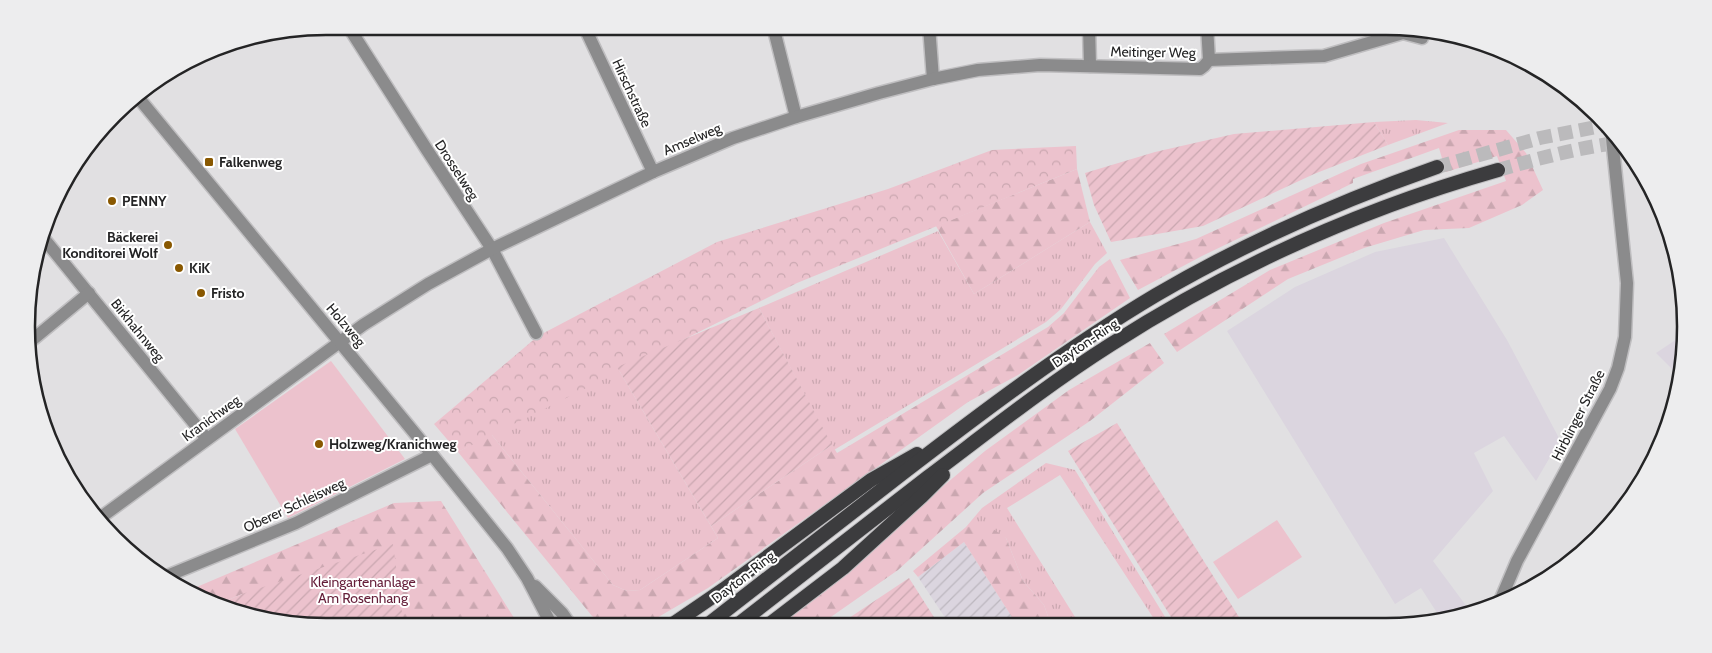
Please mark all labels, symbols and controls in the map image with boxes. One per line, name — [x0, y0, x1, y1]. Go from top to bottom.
street label: Meitinger Weg — [1110, 42, 1197, 62]
street label: Hirschstraße — [608, 56, 656, 130]
street label: Amselweg — [660, 118, 725, 159]
street label: Drosselweg — [431, 136, 484, 204]
place label: Falkenweg — [219, 153, 282, 171]
marker: Falkenweg — [203, 156, 215, 168]
place label: PENNY — [122, 192, 167, 210]
marker: PENNY — [106, 195, 118, 207]
place label: Bäckerei Konditorei Wolf — [62, 228, 158, 262]
marker: Bäckerei Konditorei Wolf — [162, 239, 174, 251]
place label: KiK — [189, 259, 210, 277]
marker: KiK — [173, 262, 185, 274]
place label: Fristo — [211, 284, 245, 302]
marker: Fristo — [195, 287, 207, 299]
street label: Birkhahnweg — [107, 295, 169, 366]
street label: Holzweg — [323, 299, 370, 351]
street label: Dayton-Ring — [1049, 314, 1122, 372]
street label: Hirblinger Straße — [1547, 367, 1609, 463]
street label: Kranichweg — [178, 390, 245, 445]
place label: Holzweg/Kranichweg — [329, 435, 456, 453]
marker: Holzweg/Kranichweg — [313, 438, 325, 450]
street label: Oberer Schleisweg — [240, 473, 349, 536]
street label: Dayton-Ring — [708, 546, 779, 607]
park label: Kleingartenanlage Am Rosenhang — [310, 573, 416, 607]

